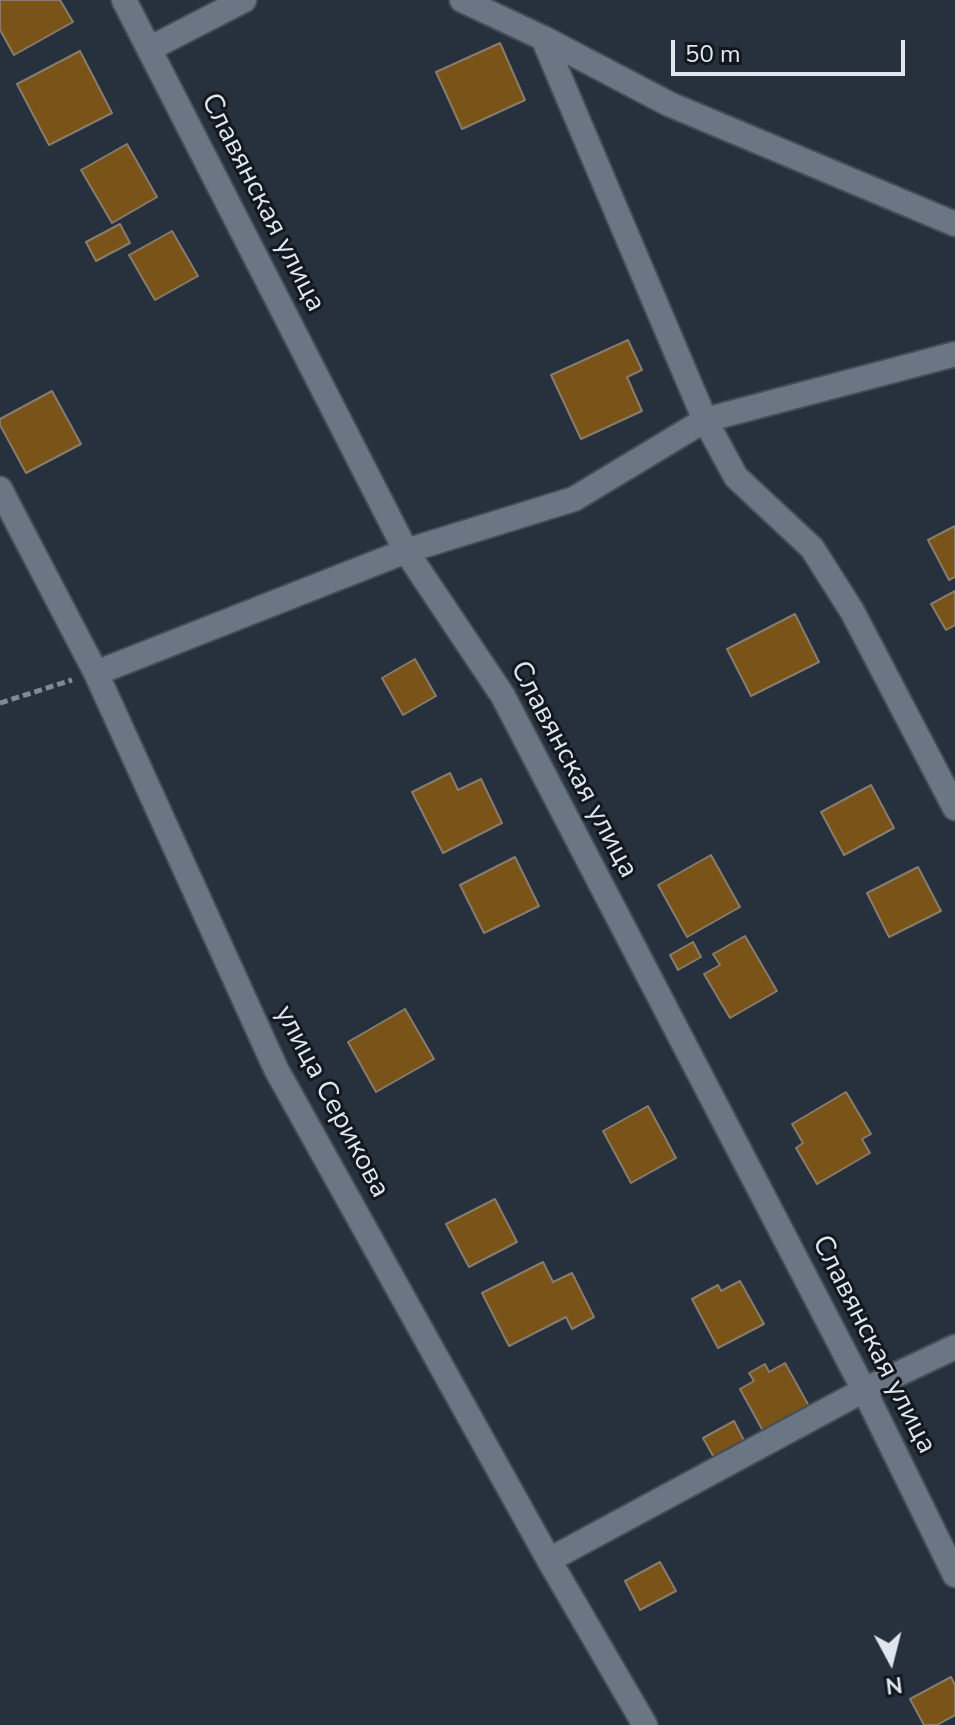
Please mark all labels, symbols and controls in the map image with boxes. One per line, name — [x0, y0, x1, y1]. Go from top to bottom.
scale bar — [675, 24, 909, 74]
text: 50 m — [685, 38, 741, 70]
street label: Славянская улица — [192, 88, 332, 318]
street label: Славянская улица — [502, 656, 644, 884]
street label: улица Серикова — [266, 1000, 396, 1204]
street label: Славянская улица — [803, 1230, 943, 1460]
north arrow — [851, 1621, 931, 1701]
text: N — [884, 1669, 904, 1701]

